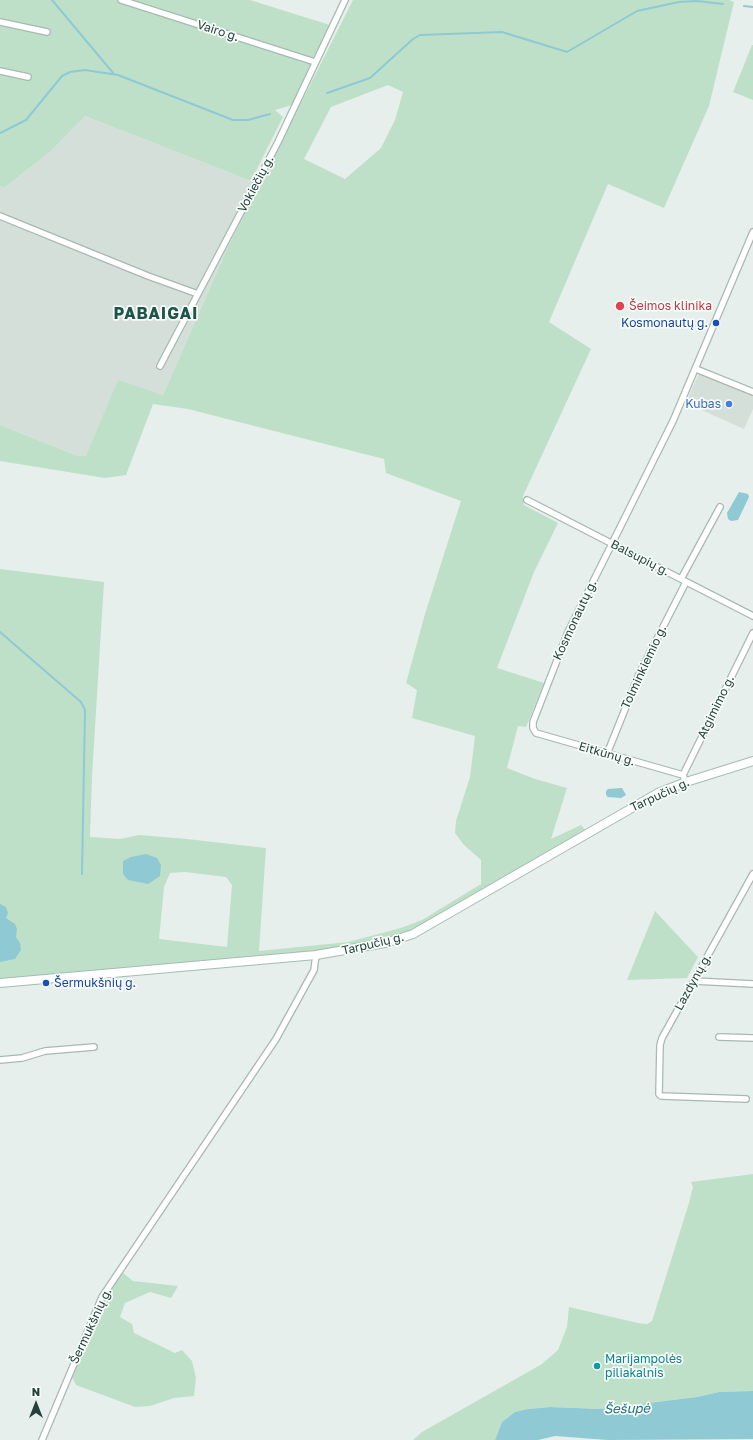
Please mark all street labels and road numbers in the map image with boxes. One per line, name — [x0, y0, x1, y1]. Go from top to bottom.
street label: Vairo g. — [195, 17, 241, 45]
street label: Vokiečių g. — [235, 153, 277, 215]
street label: Balsupių g. — [608, 537, 672, 579]
street label: Kosmonautų g. — [550, 578, 600, 662]
street label: Tolminkiemio g. — [618, 623, 670, 711]
street label: Atgimimo g. — [694, 673, 738, 741]
street label: Eitkūnų g. — [577, 739, 637, 769]
street label: Tarpučių g. — [628, 775, 692, 815]
street label: Tarpučių g. — [340, 930, 406, 958]
street label: Lazdynų g. — [672, 951, 714, 1013]
street label: Šermukšnių g. — [67, 1286, 115, 1366]

